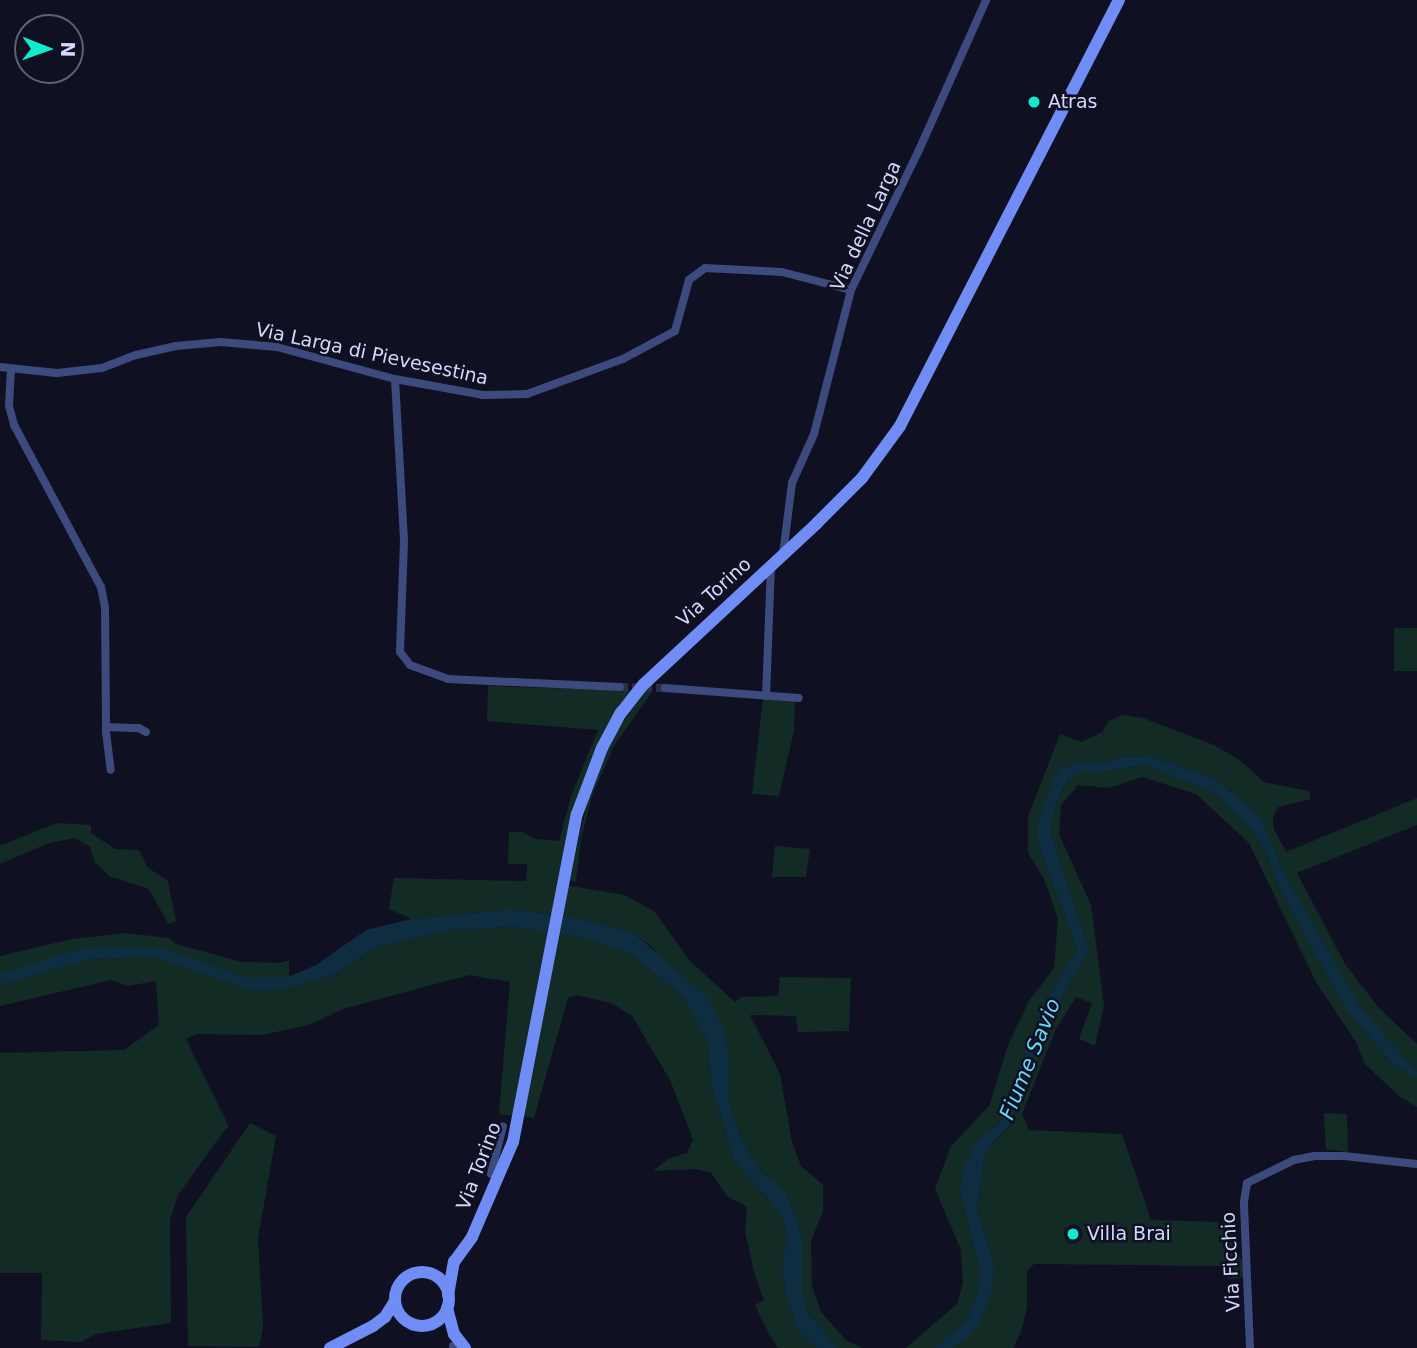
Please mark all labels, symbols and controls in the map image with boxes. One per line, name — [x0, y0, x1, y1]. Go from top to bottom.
north arrow — [14, 14, 84, 84]
text: N — [57, 41, 79, 57]
place label: Atras — [1048, 91, 1097, 113]
marker: Atras — [1026, 94, 1042, 110]
street label: Via della Larga — [826, 157, 906, 295]
street label: Via Larga di Pievesestina — [254, 318, 490, 390]
street label: Via Torino — [672, 553, 756, 631]
water label: Fiume Savio — [994, 995, 1066, 1123]
street label: Via Torino — [452, 1119, 506, 1213]
street label: Via Ficchio — [1217, 1211, 1245, 1313]
place label: Villa Brai — [1087, 1223, 1171, 1245]
marker: Villa Brai — [1065, 1226, 1081, 1242]

